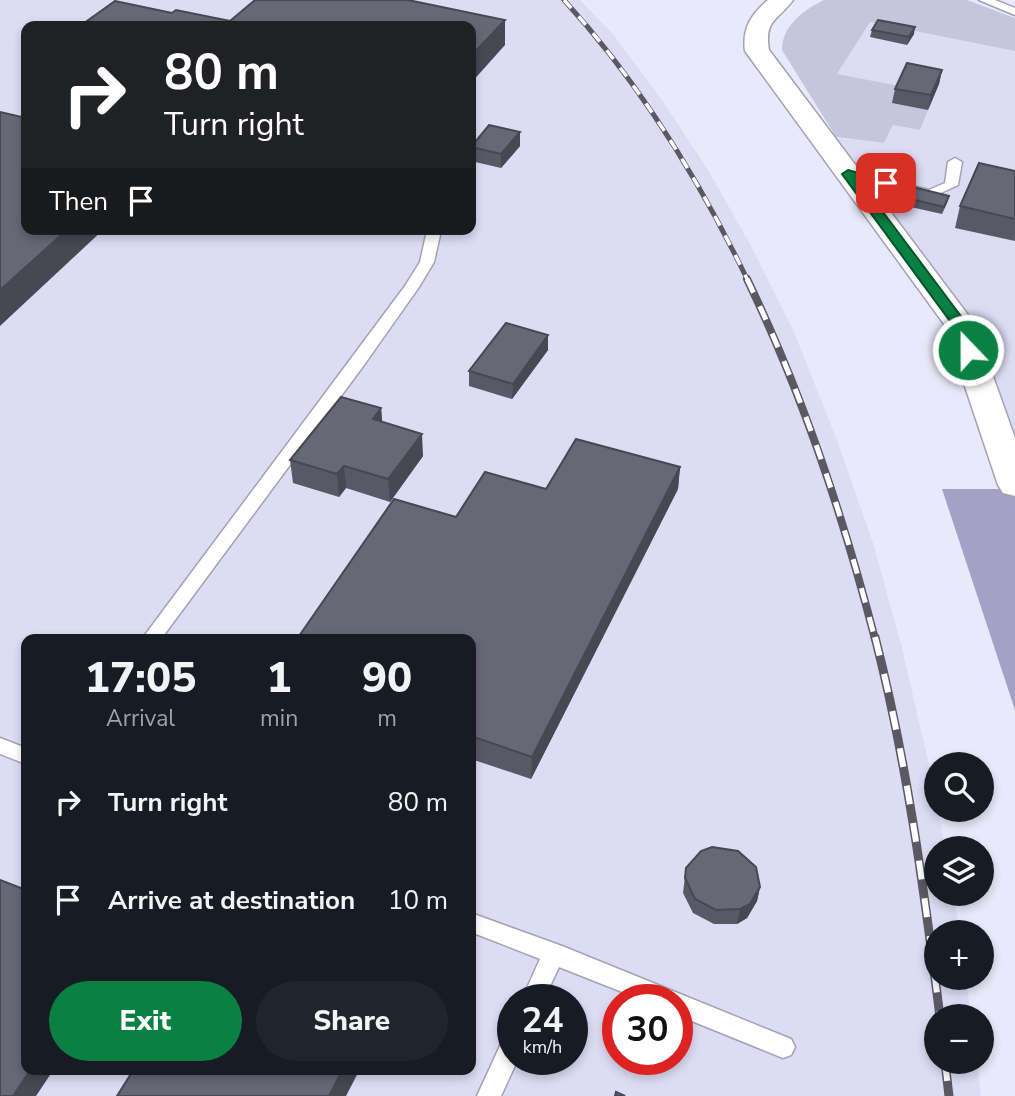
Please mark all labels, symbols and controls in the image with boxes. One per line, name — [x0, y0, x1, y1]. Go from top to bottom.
text: 80 m — [164, 39, 279, 106]
icon: right — [49, 49, 140, 140]
text: Turn right — [164, 103, 304, 146]
pin — [856, 153, 916, 213]
icon: arrive — [867, 164, 905, 202]
icon: arrive — [122, 182, 160, 220]
text: Then — [49, 184, 108, 219]
position arrow — [931, 313, 1005, 387]
text: 17:05 — [85, 650, 196, 707]
text: 1 — [267, 650, 292, 707]
text: 90 — [362, 650, 412, 707]
text: Arrival — [106, 703, 175, 734]
text: min — [260, 703, 298, 734]
text: m — [377, 703, 397, 734]
map controls — [924, 752, 994, 1074]
button: search — [924, 752, 994, 822]
icon: right — [49, 783, 87, 821]
text: Turn right — [108, 785, 227, 820]
text: 80 m — [388, 785, 448, 820]
button: layers — [924, 836, 994, 906]
icon: arrive — [49, 881, 87, 919]
text: Arrive at destination — [108, 883, 355, 918]
text: 10 m — [388, 883, 448, 918]
button: + — [924, 920, 994, 990]
button: Exit — [49, 981, 242, 1061]
button: Share — [256, 981, 448, 1061]
speed limit sign: 30 — [602, 984, 693, 1075]
text: 24 — [521, 997, 564, 1044]
button: − — [924, 1004, 994, 1074]
text: km/h — [523, 1035, 562, 1059]

